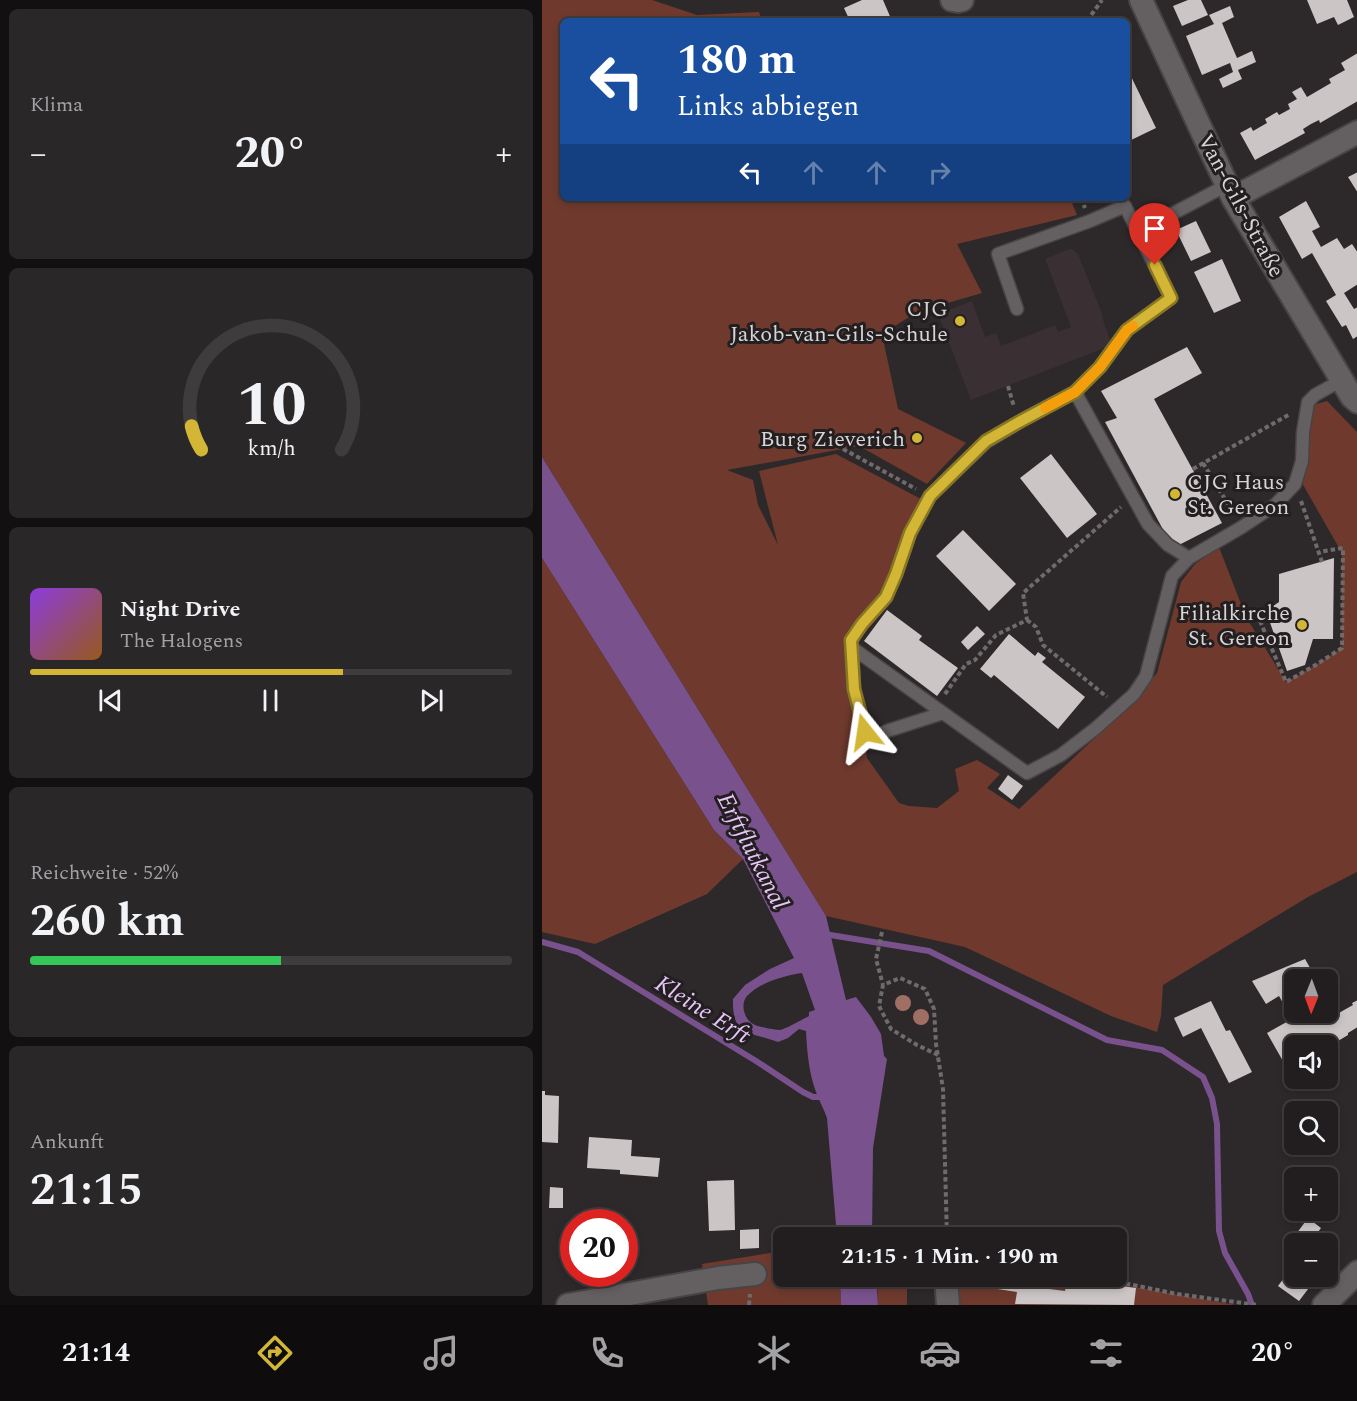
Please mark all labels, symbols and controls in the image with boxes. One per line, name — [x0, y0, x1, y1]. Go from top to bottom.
text: 180 m — [677, 29, 796, 92]
icon: left — [578, 42, 656, 120]
text: Links abbiegen — [677, 86, 859, 128]
text: Klima — [30, 90, 83, 120]
text: 20° — [235, 119, 308, 188]
street label: Van-Gils-Straße — [1189, 128, 1292, 283]
text: − — [30, 129, 47, 179]
text: + — [496, 129, 512, 179]
icon: left — [734, 156, 767, 189]
icon: ahead — [797, 156, 830, 189]
icon: ahead — [860, 156, 893, 189]
icon: right — [923, 156, 956, 189]
pin — [1129, 203, 1180, 265]
icon: arrive — [1138, 212, 1171, 245]
place label: CJG Jakob-van-Gils-Schule — [730, 293, 948, 351]
marker: CJG Jakob-van-Gils-Schule — [953, 314, 967, 328]
text: 10 — [236, 358, 306, 453]
place label: Burg Zieverich — [760, 423, 905, 456]
marker: Burg Zieverich — [910, 431, 924, 445]
text: km/h — [247, 433, 295, 466]
place label: CJG Haus St. Gereon — [1187, 466, 1289, 524]
marker: CJG Haus St. Gereon — [1168, 487, 1182, 501]
text: Night Drive — [120, 593, 240, 626]
place label: Filialkirche St. Gereon — [1178, 597, 1290, 655]
marker: Filialkirche St. Gereon — [1295, 618, 1309, 632]
text: The Halogens — [120, 626, 243, 656]
icon: previous — [94, 684, 127, 717]
icon: pause — [254, 684, 287, 717]
icon: next — [415, 684, 448, 717]
position arrow — [833, 700, 897, 764]
water label: Erftflutkanal — [707, 787, 797, 916]
text: Reichweite · 52% — [30, 858, 178, 888]
text: 260 km — [30, 887, 185, 956]
water label: Kleine Erft — [648, 966, 758, 1054]
north arrow — [1284, 969, 1338, 1023]
map controls — [1284, 969, 1338, 1287]
button: sound — [1284, 1035, 1338, 1089]
button: search — [1284, 1101, 1338, 1155]
text: Ankunft — [30, 1127, 104, 1157]
text: 21:15 — [30, 1156, 143, 1225]
button: + — [1284, 1167, 1338, 1221]
speed limit sign: 20 — [560, 1209, 638, 1287]
button: − — [1284, 1233, 1338, 1287]
text: 21:15 · 1 Min. · 190 m — [841, 1240, 1059, 1273]
text: 21:14 — [62, 1332, 130, 1374]
icon: directions — [254, 1332, 296, 1374]
icon: music — [420, 1332, 462, 1374]
icon: phone — [586, 1332, 628, 1374]
icon: climate — [753, 1332, 795, 1374]
icon: car — [919, 1332, 961, 1374]
icon: filters — [1085, 1332, 1127, 1374]
text: 20° — [1251, 1332, 1295, 1374]

